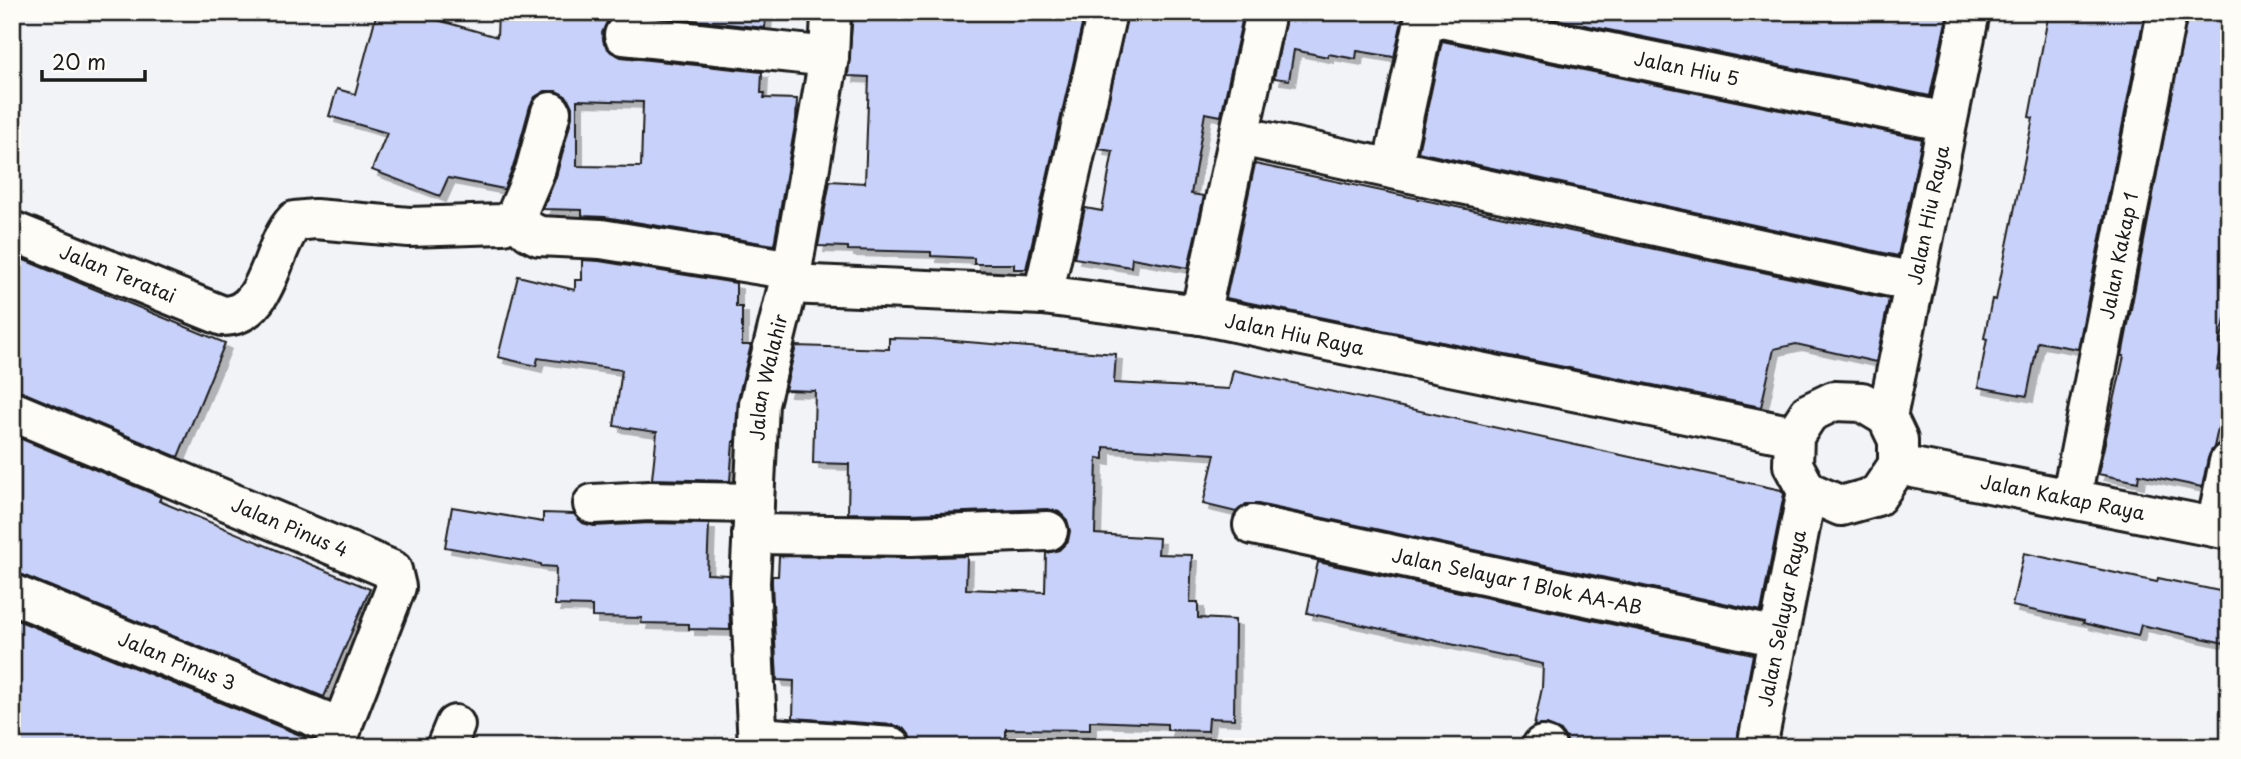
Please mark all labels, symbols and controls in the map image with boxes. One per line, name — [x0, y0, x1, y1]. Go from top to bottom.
scale bar — [42, 38, 145, 82]
street label: Jalan Hiu 5 — [1632, 43, 1742, 92]
text: 20 m — [52, 45, 106, 77]
street label: Jalan Hiu Raya — [1899, 142, 1955, 287]
street label: Jalan Kakap 1 — [2092, 190, 2144, 321]
street label: Jalan Teratai — [56, 237, 180, 309]
street label: Jalan Hiu Raya — [1223, 305, 1368, 361]
street label: Jalan Walahir — [742, 310, 794, 441]
street label: Jalan Kakap Raya — [1978, 467, 2148, 526]
street label: Jalan Pinus 4 — [227, 489, 353, 563]
street label: Jalan Selayar Raya — [1750, 528, 1812, 709]
street label: Jalan Selayar 1 Blok AA-AB — [1390, 540, 1645, 621]
street label: Jalan Pinus 3 — [114, 624, 240, 696]

